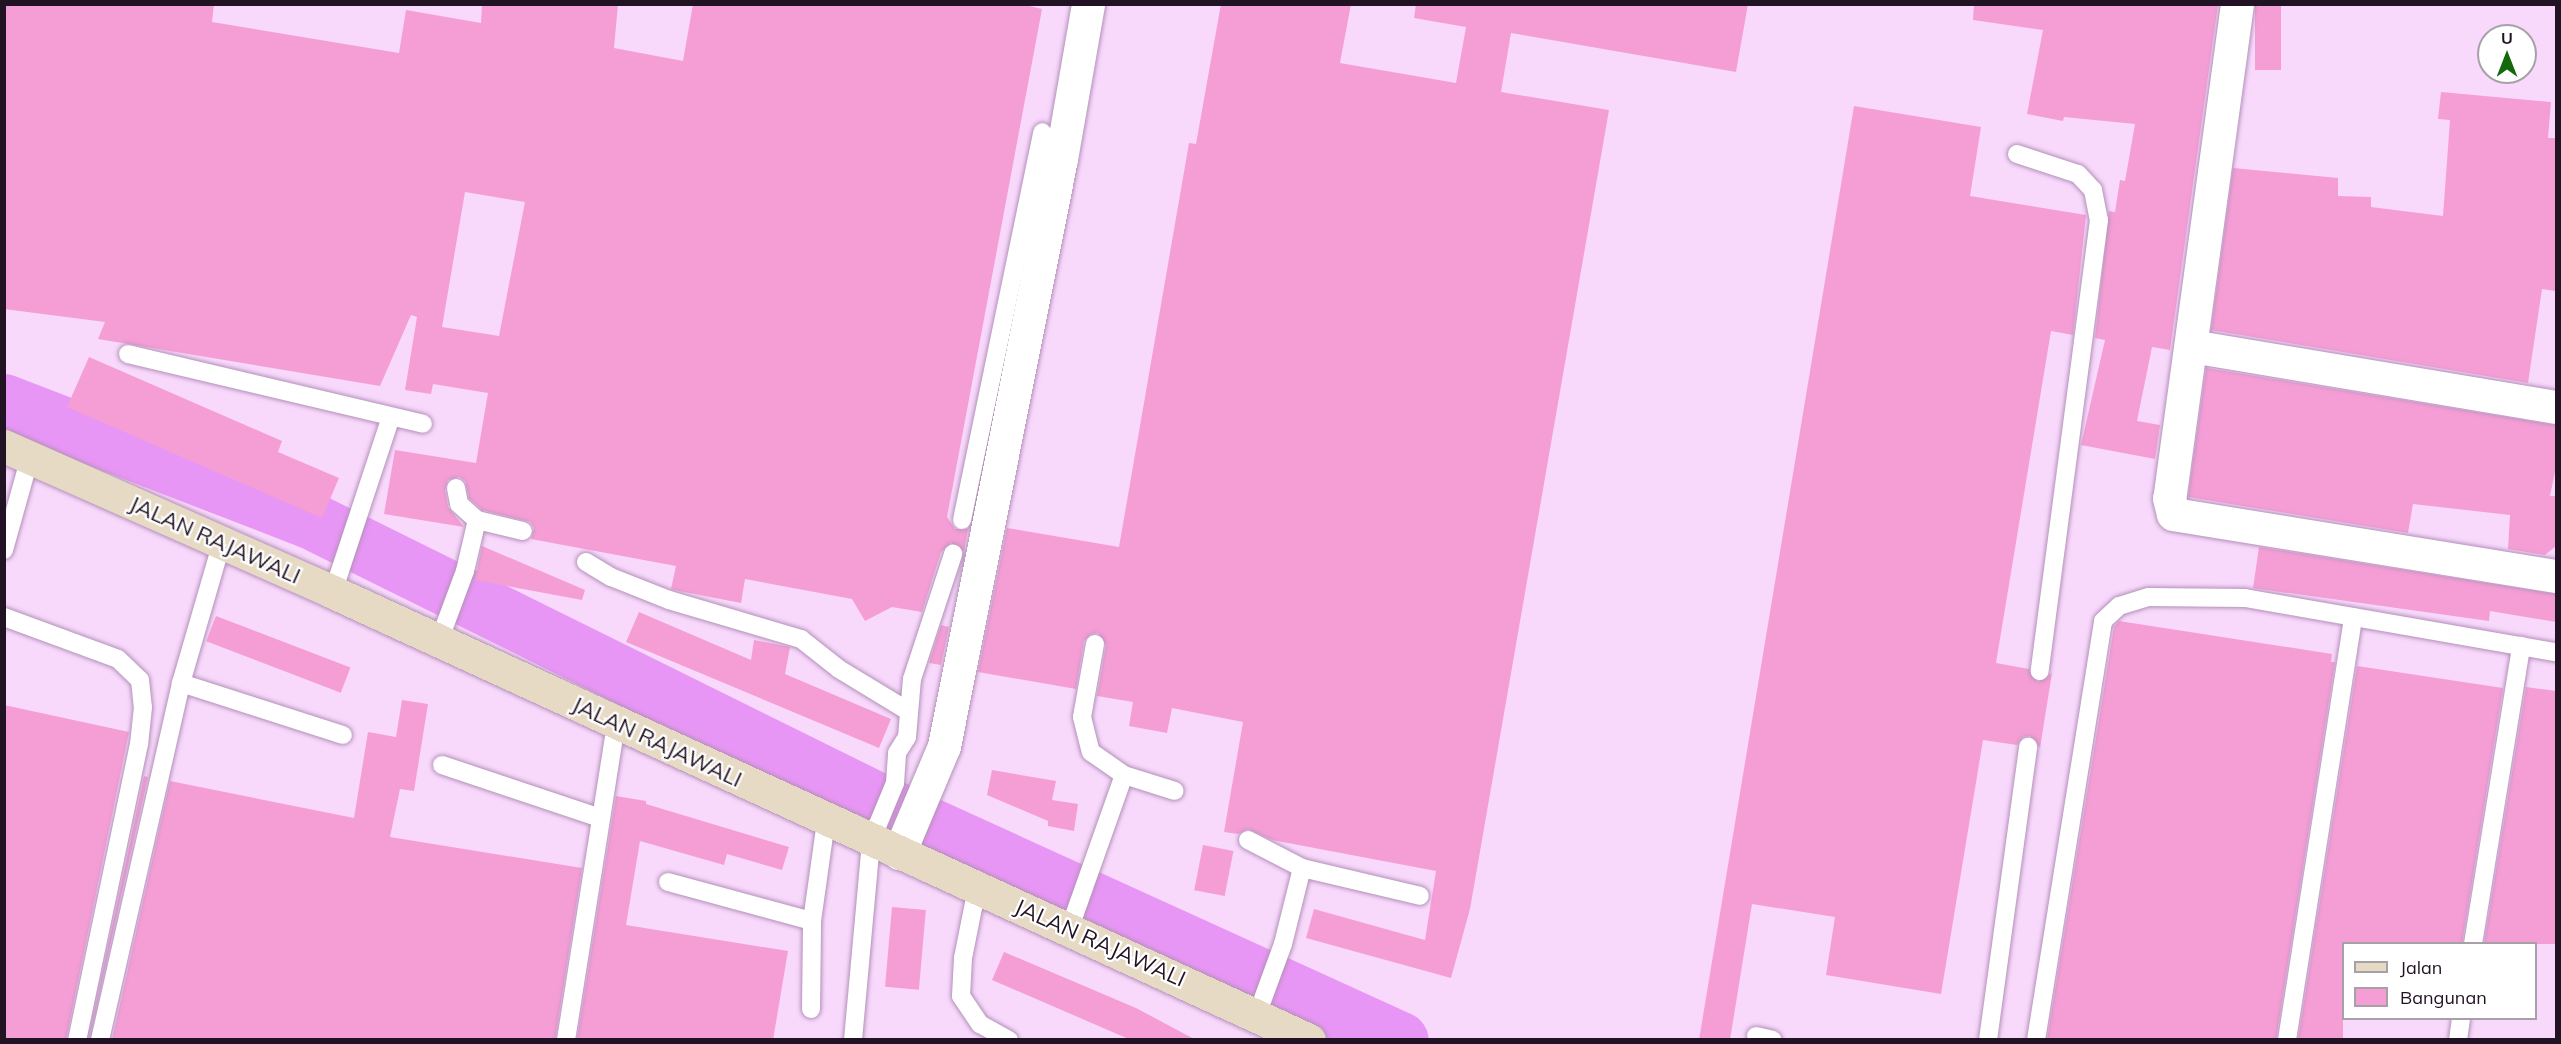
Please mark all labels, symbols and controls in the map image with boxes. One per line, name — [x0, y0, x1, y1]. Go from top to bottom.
north arrow — [2477, 24, 2537, 84]
text: U — [2501, 28, 2513, 48]
street label: JALAN RAJAWALI — [125, 490, 305, 590]
street label: JALAN RAJAWALI — [568, 691, 746, 793]
street label: JALAN RAJAWALI — [1010, 893, 1190, 993]
legend — [2342, 942, 2537, 1020]
text: Jalan — [2400, 956, 2442, 979]
text: Bangunan — [2400, 986, 2487, 1009]

